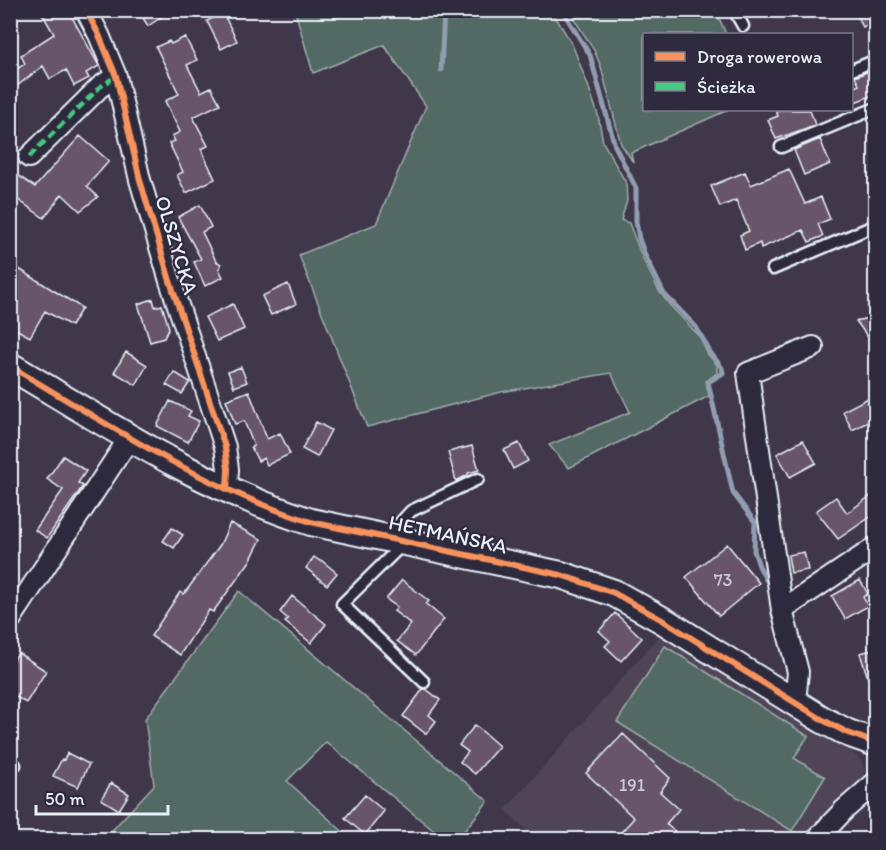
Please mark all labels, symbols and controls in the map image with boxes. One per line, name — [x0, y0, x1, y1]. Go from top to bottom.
legend — [643, 33, 853, 111]
text: Droga rowerowa — [697, 46, 823, 68]
text: Ścieżka — [697, 76, 756, 98]
street label: OLSZYCKA — [150, 193, 204, 298]
street label: HETMAŃSKA — [387, 509, 510, 559]
house number: 73 — [714, 569, 733, 591]
house number: 191 — [619, 774, 645, 796]
scale bar — [36, 778, 168, 816]
text: 50 m — [45, 788, 85, 810]

